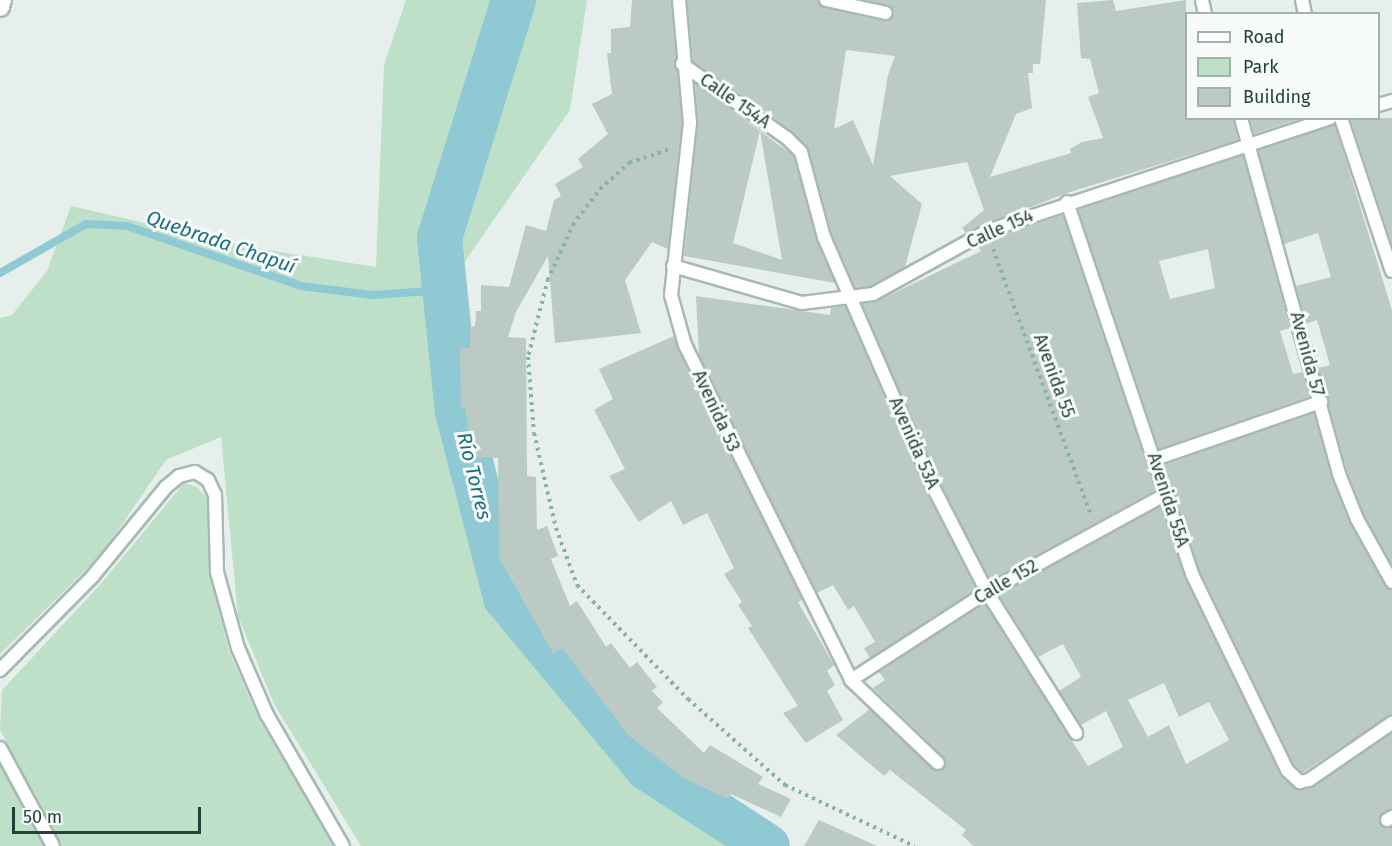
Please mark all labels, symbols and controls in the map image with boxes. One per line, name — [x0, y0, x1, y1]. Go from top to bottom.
legend — [1185, 12, 1380, 120]
text: Road — [1243, 26, 1285, 48]
text: Park — [1243, 56, 1278, 78]
street label: Calle 154A — [696, 69, 774, 133]
text: Building — [1243, 86, 1310, 108]
water label: Quebrada Chapuí — [143, 205, 299, 279]
street label: Calle 154 — [963, 205, 1037, 253]
street label: Avenida 57 — [1285, 309, 1329, 399]
street label: Avenida 55 — [1029, 331, 1079, 421]
street label: Avenida 53 — [688, 367, 744, 455]
street label: Avenida 53A — [884, 394, 944, 492]
water label: Río Torres — [452, 430, 496, 522]
street label: Avenida 55A — [1143, 450, 1193, 550]
street label: Calle 152 — [970, 555, 1042, 609]
scale bar — [15, 795, 204, 833]
text: 50 m — [23, 806, 62, 828]

